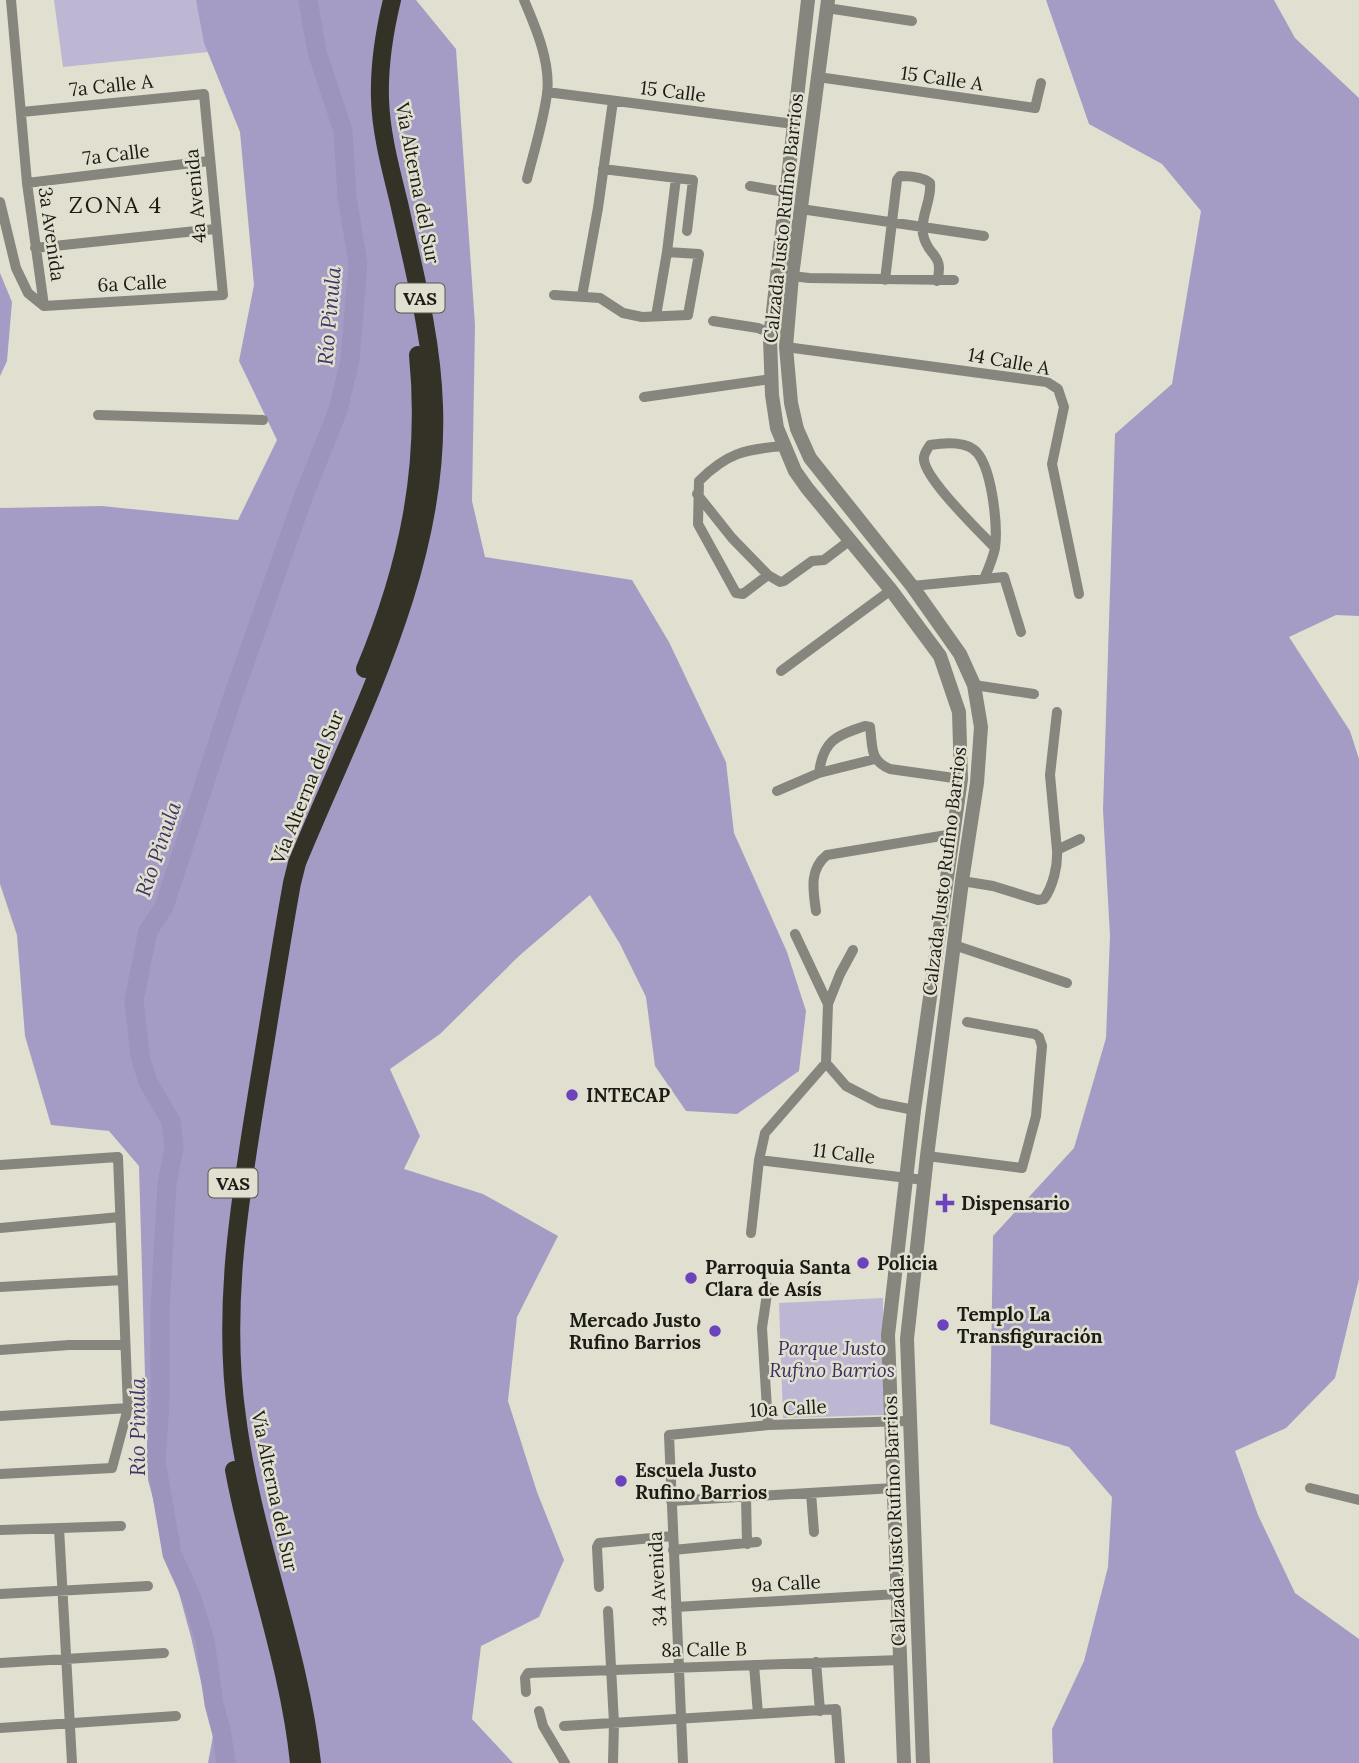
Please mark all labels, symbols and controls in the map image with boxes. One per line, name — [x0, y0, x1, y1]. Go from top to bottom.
street label: 15 Calle A — [899, 60, 986, 96]
street label: 7a Calle A — [68, 69, 155, 101]
street label: 15 Calle — [639, 75, 707, 107]
street label: Calzada Justo Rufino Barrios — [758, 92, 808, 344]
street label: Vía Alterna del Sur — [390, 99, 446, 266]
street label: 7a Calle — [81, 138, 151, 170]
street label: 4a Avenida — [179, 148, 211, 244]
street label: 3a Avenida — [34, 185, 71, 283]
district label: ZONA 4 — [69, 190, 163, 219]
water label: Río Pinula — [311, 265, 347, 366]
street label: 6a Calle — [97, 269, 167, 297]
road number: VAS — [396, 284, 444, 312]
street label: 14 Calle A — [966, 342, 1053, 380]
street label: Vía Alterna del Sur — [265, 706, 349, 868]
street label: Calzada Justo Rufino Barrios — [917, 745, 971, 997]
water label: Río Pinula — [129, 798, 187, 900]
place label: INTECAP — [586, 1083, 670, 1107]
marker: INTECAP — [564, 1087, 580, 1103]
street label: 11 Calle — [811, 1137, 877, 1169]
road number: VAS — [208, 1168, 258, 1198]
place label: Dispensario — [961, 1191, 1070, 1215]
marker: Dispensario — [935, 1193, 955, 1213]
place label: Policia — [877, 1251, 938, 1275]
place label: Parroquia Santa Clara de Asís — [705, 1255, 851, 1301]
marker: Policia — [855, 1255, 871, 1271]
marker: Parroquia Santa Clara de Asís — [683, 1270, 699, 1286]
place label: Templo La Transfiguración — [957, 1302, 1103, 1348]
place label: Mercado Justo Rufino Barrios — [569, 1308, 701, 1354]
marker: Templo La Transfiguración — [935, 1317, 951, 1333]
marker: Mercado Justo Rufino Barrios — [707, 1323, 723, 1339]
park label: Parque Justo Rufino Barrios — [769, 1336, 895, 1382]
water label: Río Pinula — [124, 1377, 151, 1476]
street label: 10a Calle — [749, 1394, 827, 1422]
street label: Calzada Justo Rufino Barrios — [878, 1395, 910, 1647]
street label: Vía Alterna del Sur — [246, 1408, 304, 1574]
place label: Escuela Justo Rufino Barrios — [635, 1458, 767, 1504]
marker: Escuela Justo Rufino Barrios — [613, 1473, 629, 1489]
street label: 34 Avenida — [643, 1531, 671, 1627]
street label: 9a Calle — [751, 1569, 821, 1597]
street label: 8a Calle B — [661, 1636, 747, 1662]

